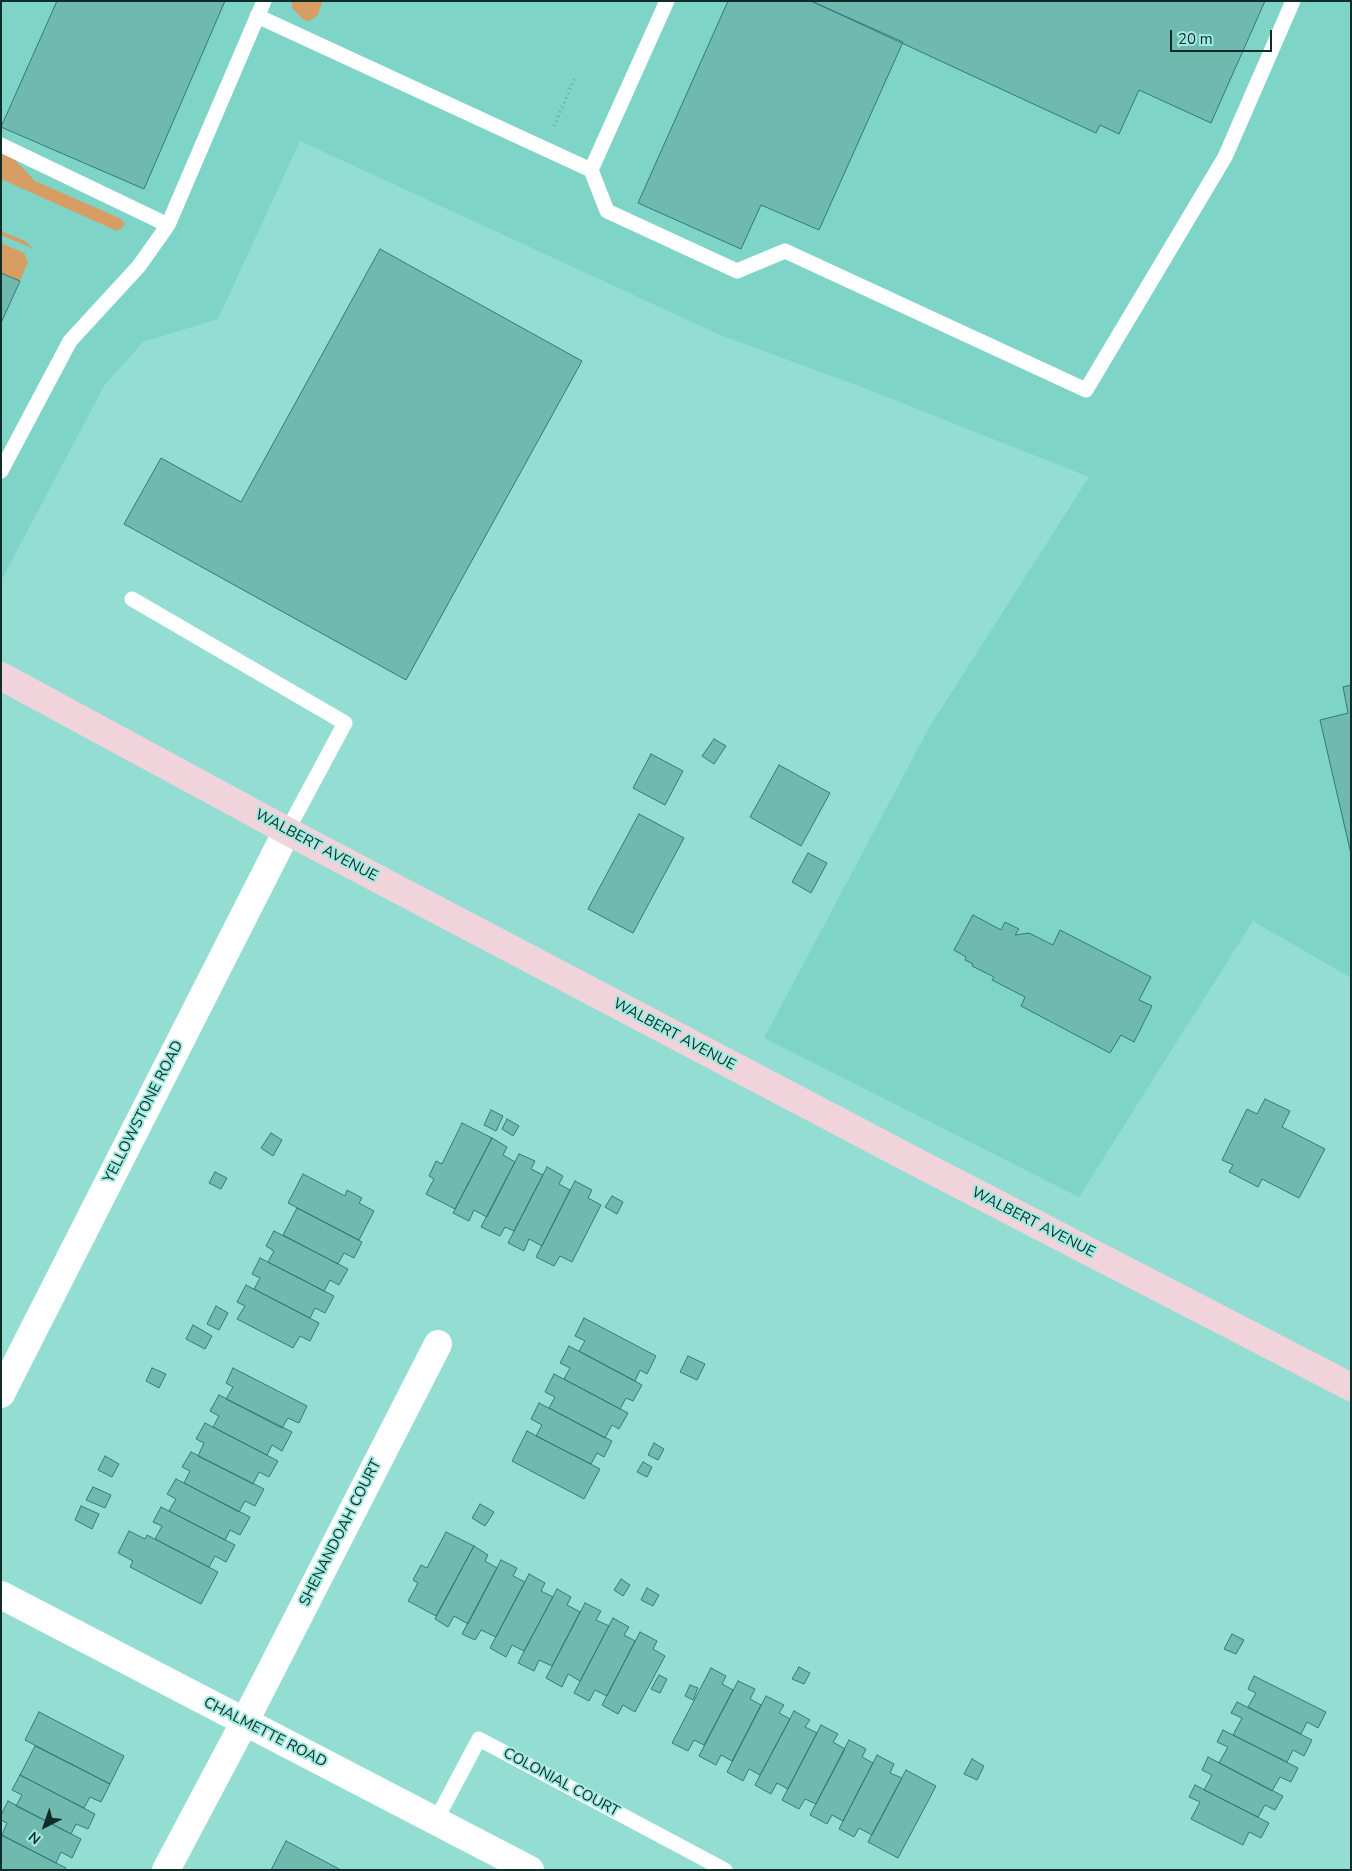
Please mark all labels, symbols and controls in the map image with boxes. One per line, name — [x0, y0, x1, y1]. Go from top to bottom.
scale bar — [1172, 20, 1274, 52]
text: 20 m — [1178, 29, 1213, 49]
street label: WALBERT AVENUE — [252, 806, 380, 886]
street label: WALBERT AVENUE — [610, 995, 738, 1075]
street label: YELLOWSTONE ROAD — [100, 1038, 188, 1186]
street label: WALBERT AVENUE — [968, 1184, 1098, 1262]
street label: SHENANDOAH COURT — [296, 1457, 386, 1609]
street label: CHALMETTE ROAD — [200, 1694, 330, 1772]
street label: COLONIAL COURT — [500, 1745, 622, 1821]
north arrow — [20, 1801, 70, 1851]
text: N — [25, 1827, 45, 1848]

